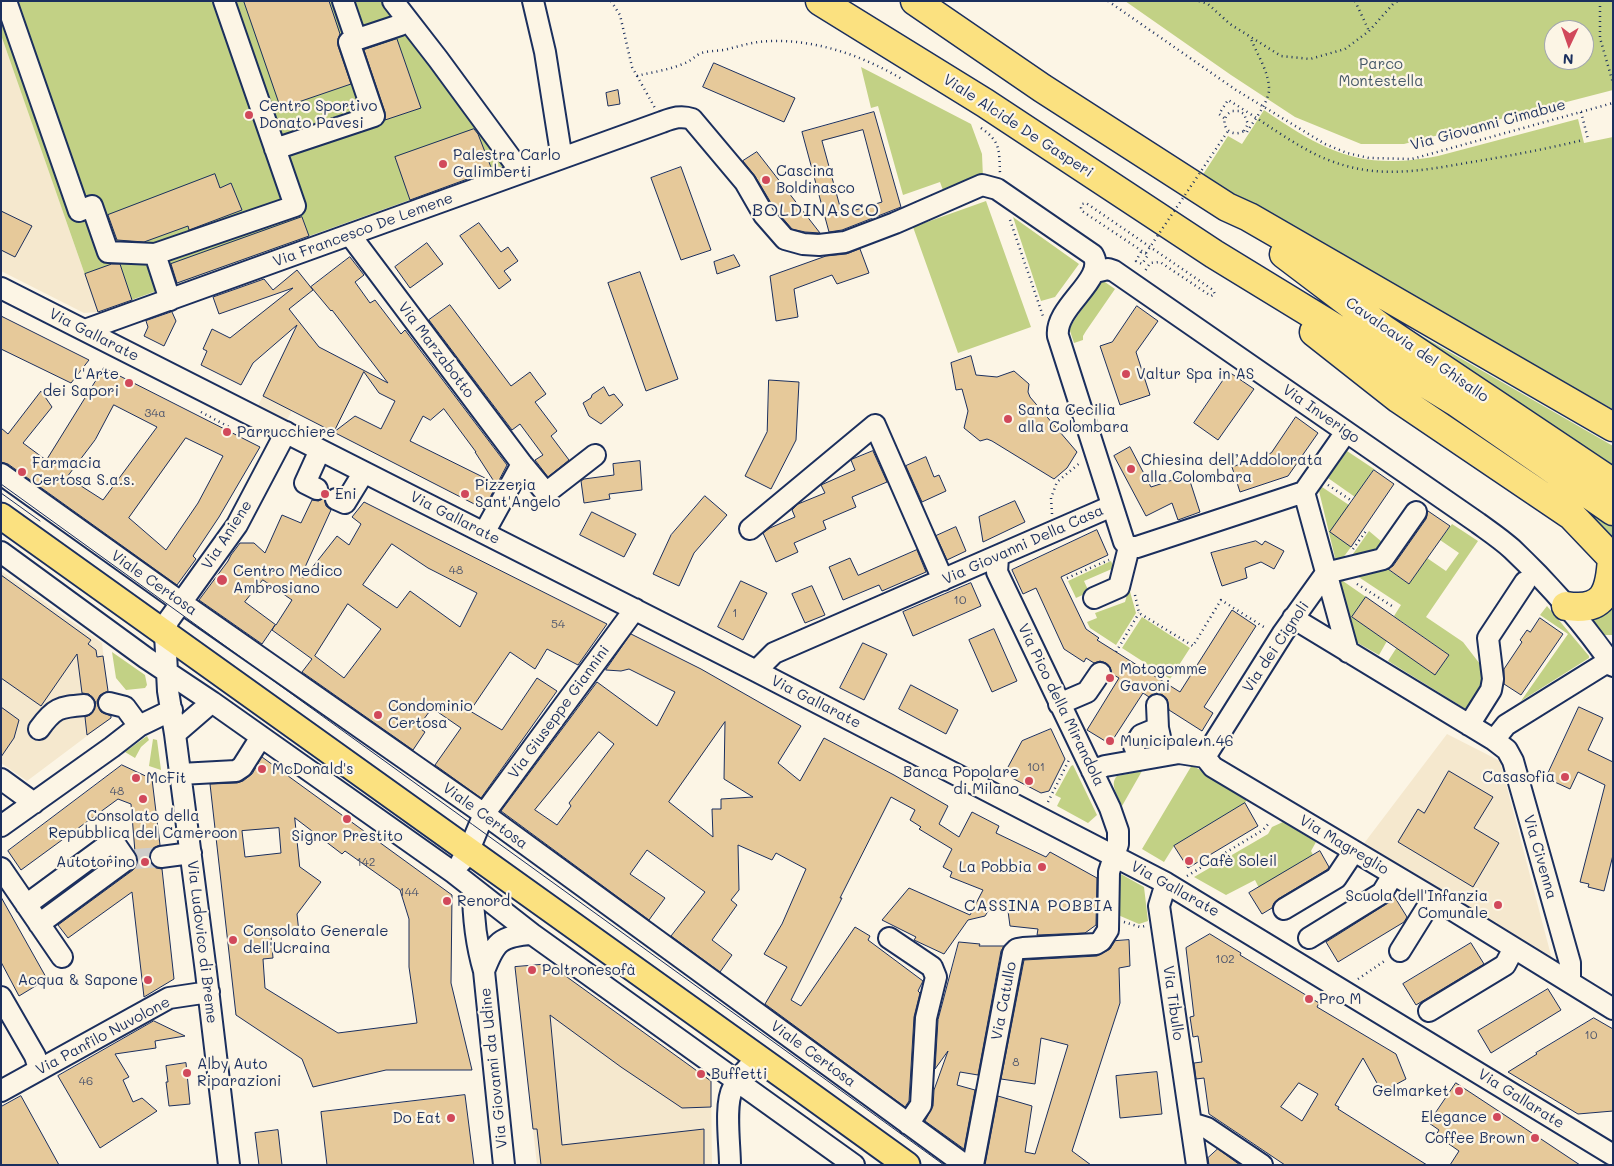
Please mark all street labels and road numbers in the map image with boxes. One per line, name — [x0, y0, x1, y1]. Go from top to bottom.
street label: Viale Alcide De Gasperi — [940, 71, 1096, 181]
street label: Via Giovanni Cimabue — [1408, 96, 1568, 154]
street label: Via Francesco De Lemene — [271, 189, 455, 271]
street label: Cavalcavia del Ghisallo — [1342, 294, 1492, 406]
street label: Via Marzabotto — [394, 298, 478, 402]
street label: Via Gallarate — [46, 305, 142, 365]
street label: Via Inverigo — [1279, 381, 1363, 447]
street label: Via Gallarate — [407, 488, 503, 548]
street label: Via Aniene — [198, 497, 256, 573]
street label: Via Giovanni Della Casa — [940, 501, 1106, 589]
street label: Viale Certosa — [107, 547, 201, 619]
street label: Via dei Cignoli — [1239, 598, 1313, 696]
street label: Via Pico della Mirandola — [1014, 621, 1108, 789]
street label: Via Giuseppe Giannini — [505, 642, 613, 782]
street label: Via Gallarate — [768, 672, 864, 732]
street label: Viale Certosa — [439, 779, 531, 853]
street label: Via Magreglio — [1296, 811, 1392, 879]
street label: Via Civenna — [1519, 813, 1561, 901]
street label: Via Gallarate — [1128, 857, 1222, 921]
street label: Via Ludovico di Breme — [183, 859, 221, 1025]
street label: Via Catullo — [988, 960, 1020, 1042]
street label: Via Tibullo — [1159, 964, 1187, 1042]
street label: Via Giovanni da Udine — [477, 987, 511, 1149]
street label: Via Panfilo Nuvolone — [33, 993, 173, 1079]
street label: Viale Certosa — [767, 1017, 859, 1091]
street label: Via Gallarate — [1474, 1065, 1568, 1133]

